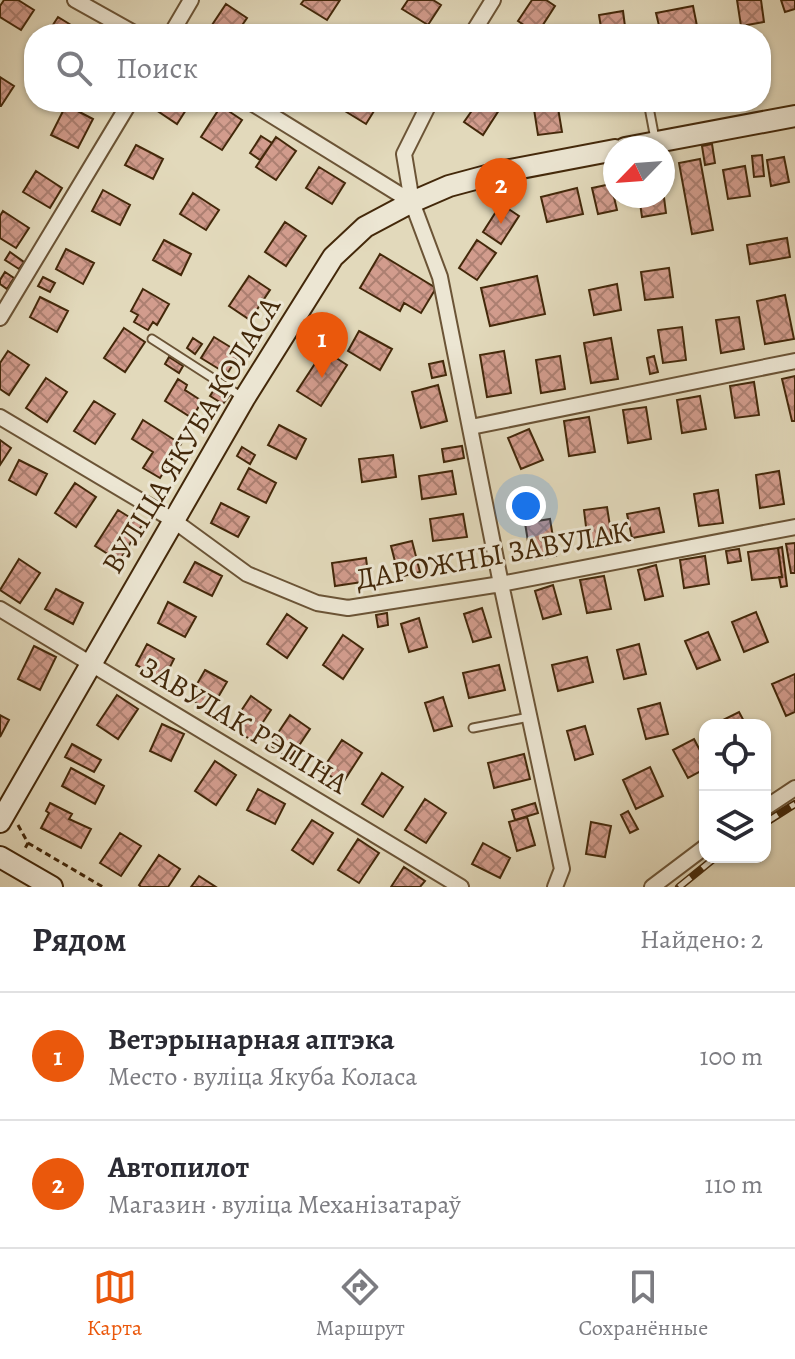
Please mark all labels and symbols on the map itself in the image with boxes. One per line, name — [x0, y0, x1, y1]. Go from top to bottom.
north arrow — [603, 136, 675, 208]
pin: 2 — [475, 158, 527, 224]
street label: ВУЛІЦА ЯКУБА КОЛАСА — [92, 289, 290, 581]
pin: 1 — [296, 312, 348, 378]
your location — [506, 486, 546, 526]
street label: ДАРОЖНЫ ЗАВУЛАК — [353, 511, 633, 599]
street label: ЗАВУЛАК РЭПІНА — [132, 647, 356, 803]

